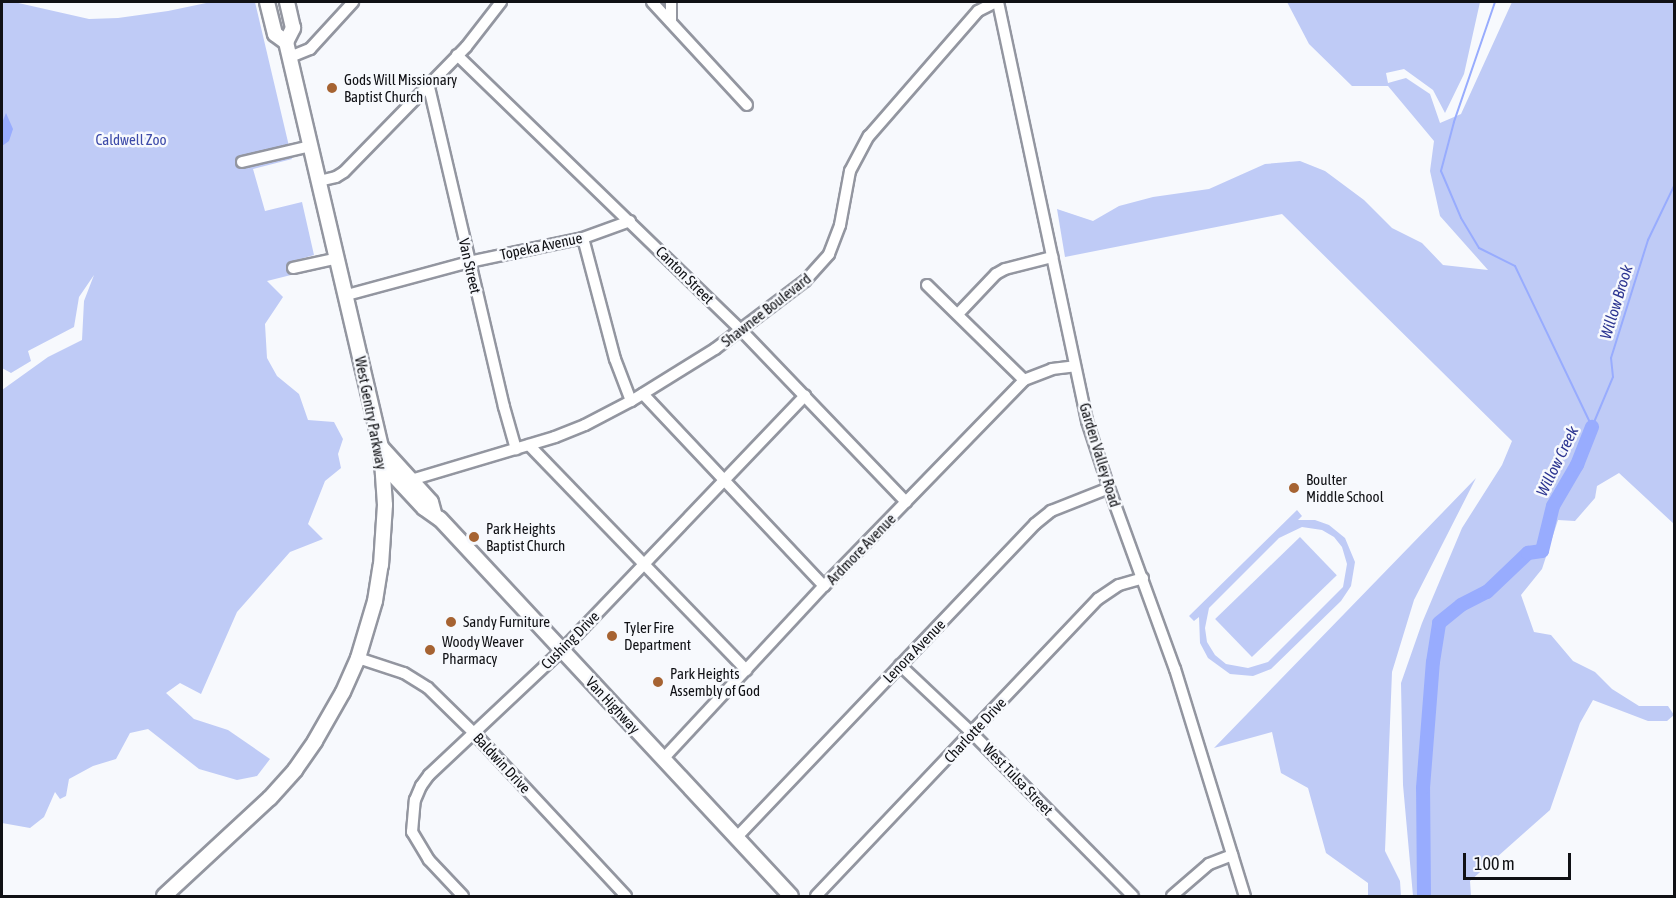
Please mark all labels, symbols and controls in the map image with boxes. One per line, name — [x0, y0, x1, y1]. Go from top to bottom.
place label: Gods Will Missionary Baptist Church — [344, 70, 457, 105]
marker: Gods Will Missionary Baptist Church — [325, 81, 339, 95]
park label: Caldwell Zoo — [95, 131, 167, 149]
street label: Topeka Avenue — [498, 228, 584, 264]
street label: Van Street — [455, 237, 485, 295]
street label: Canton Street — [652, 242, 718, 308]
water label: Willow Brook — [1596, 263, 1636, 341]
street label: Shawnee Boulevard — [718, 269, 814, 351]
street label: West Gentry Parkway — [351, 355, 391, 471]
street label: Garden Valley Road — [1076, 401, 1124, 509]
water label: Willow Creek — [1532, 423, 1582, 499]
place label: Boulter Middle School — [1306, 470, 1384, 505]
marker: Boulter Middle School — [1287, 481, 1301, 495]
street label: Ardmore Avenue — [823, 510, 899, 588]
place label: Park Heights Baptist Church — [486, 519, 565, 554]
marker: Park Heights Baptist Church — [467, 530, 481, 544]
street label: Cushing Drive — [537, 607, 603, 673]
place label: Sandy Furniture — [463, 613, 550, 631]
marker: Sandy Furniture — [444, 615, 458, 629]
street label: Lenora Avenue — [879, 615, 949, 687]
place label: Tyler Fire Department — [624, 618, 691, 653]
marker: Tyler Fire Department — [605, 629, 619, 643]
place label: Woody Weaver Pharmacy — [442, 632, 523, 667]
marker: Woody Weaver Pharmacy — [423, 643, 437, 657]
place label: Park Heights Assembly of God — [670, 664, 760, 699]
street label: Van Highway — [582, 673, 644, 737]
marker: Park Heights Assembly of God — [651, 675, 665, 689]
street label: Charlotte Drive — [940, 694, 1010, 766]
street label: Baldwin Drive — [470, 729, 534, 797]
street label: West Tulsa Street — [979, 739, 1057, 819]
scale bar — [1466, 841, 1574, 879]
text: 100 m — [1474, 853, 1515, 874]

